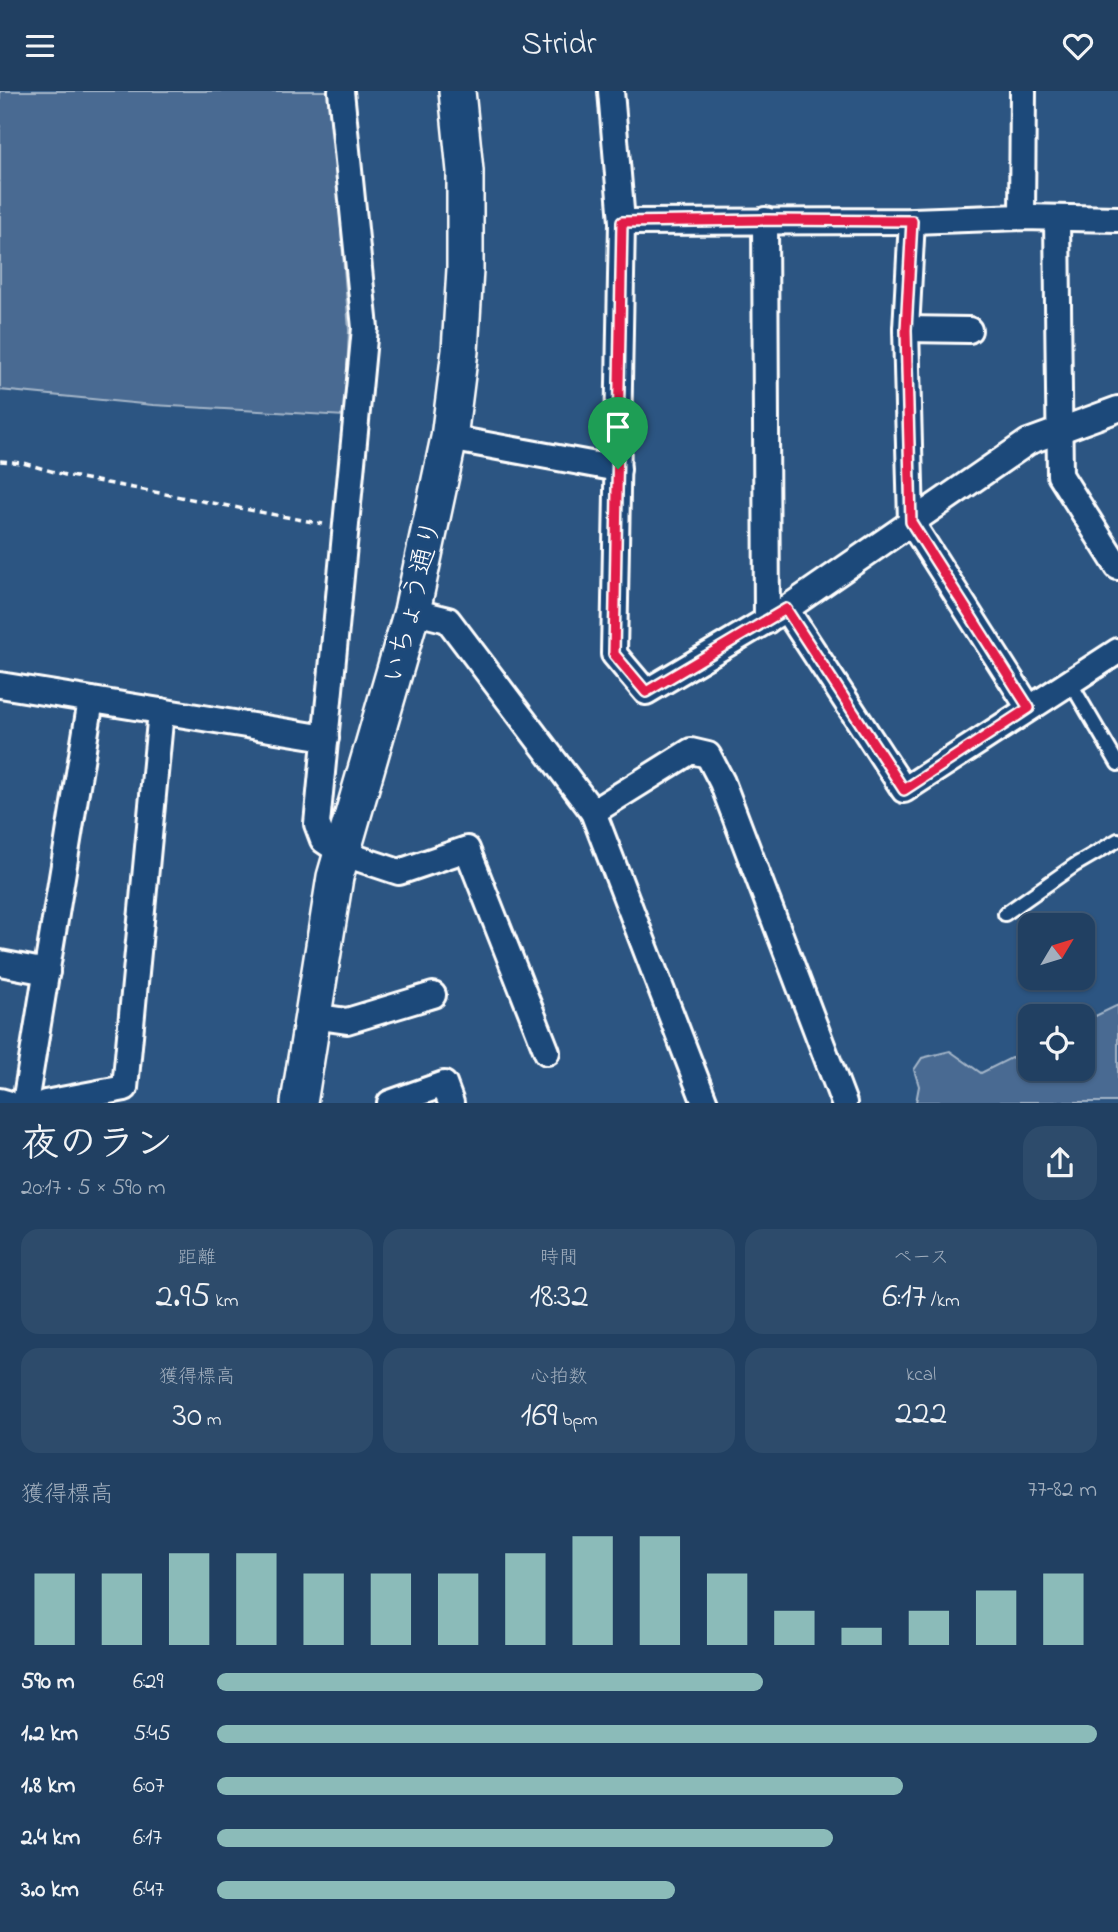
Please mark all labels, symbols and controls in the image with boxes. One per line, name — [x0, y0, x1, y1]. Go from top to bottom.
text: Stridr — [522, 22, 596, 69]
icon: menu — [21, 27, 59, 65]
icon: heart — [1059, 27, 1097, 65]
pin — [588, 397, 648, 469]
icon: arrive — [599, 408, 637, 446]
street label: いちょう通り — [374, 515, 455, 688]
north arrow — [1018, 913, 1096, 991]
map controls — [1018, 913, 1095, 1081]
button: locate — [1018, 1004, 1095, 1081]
text: 夜のラン — [21, 1118, 173, 1174]
button: share — [1023, 1126, 1097, 1200]
text: 20:17 · 5 × 590 m — [21, 1172, 166, 1205]
text: 距離 — [178, 1245, 216, 1272]
text: 時間 — [540, 1245, 578, 1272]
text: ペース — [893, 1245, 949, 1272]
text: 2.95 — [156, 1272, 211, 1323]
text: 18:32 — [529, 1272, 589, 1323]
text: 6:17 — [882, 1272, 926, 1323]
text: km — [211, 1288, 238, 1315]
text: /km — [926, 1288, 960, 1315]
text: kcal — [906, 1362, 936, 1389]
text: 獲得標高 — [159, 1364, 235, 1391]
text: 心拍数 — [530, 1364, 588, 1391]
text: 222 — [895, 1389, 947, 1440]
text: 30 — [172, 1391, 202, 1442]
text: 169 — [521, 1391, 558, 1442]
text: m — [202, 1407, 222, 1434]
text: bpm — [558, 1407, 597, 1434]
text: 77–82 m — [1028, 1474, 1097, 1507]
text: 獲得標高 — [21, 1479, 113, 1512]
text: 590 m — [21, 1666, 75, 1699]
text: 6:29 — [133, 1666, 163, 1699]
text: 1.2 km — [21, 1718, 78, 1751]
text: 5:45 — [133, 1718, 171, 1751]
text: 1.8 km — [21, 1770, 75, 1803]
text: 6:07 — [133, 1770, 165, 1803]
text: 2.4 km — [21, 1822, 80, 1855]
text: 6:17 — [133, 1822, 162, 1855]
text: 3.0 km — [21, 1874, 79, 1907]
text: 6:47 — [133, 1874, 164, 1907]

